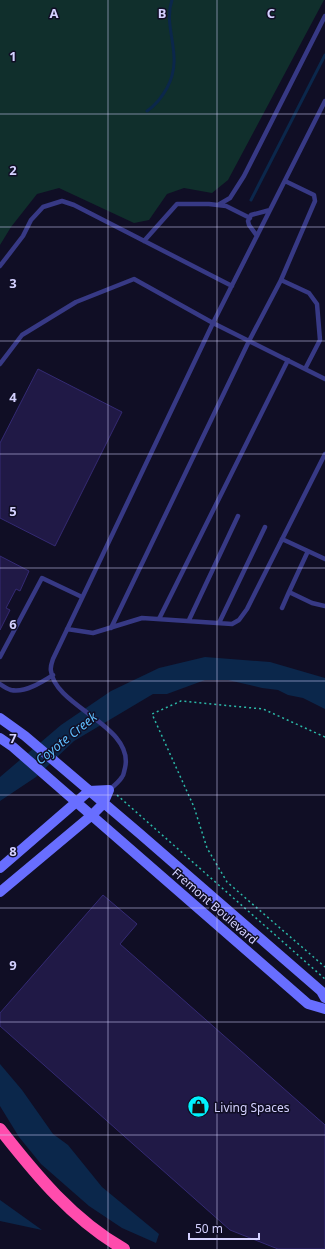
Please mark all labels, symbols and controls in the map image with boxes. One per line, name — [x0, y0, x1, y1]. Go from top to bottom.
text: A — [50, 4, 59, 22]
text: B — [158, 4, 166, 22]
text: C — [267, 4, 275, 22]
text: 1 — [9, 47, 17, 65]
text: 2 — [9, 161, 17, 179]
text: 3 — [9, 274, 17, 292]
text: 4 — [9, 388, 17, 406]
text: 5 — [9, 502, 17, 520]
text: 6 — [9, 615, 17, 633]
water label: Coyote Creek — [31, 707, 101, 768]
text: 7 — [9, 729, 17, 747]
text: 8 — [9, 842, 17, 860]
street label: Fremont Boulevard — [169, 864, 261, 948]
text: 9 — [9, 956, 17, 974]
shop icon: Living Spaces — [186, 1094, 212, 1120]
place label: Living Spaces — [214, 1099, 290, 1116]
scale bar — [189, 1215, 259, 1241]
text: 50 m — [195, 1220, 223, 1237]

